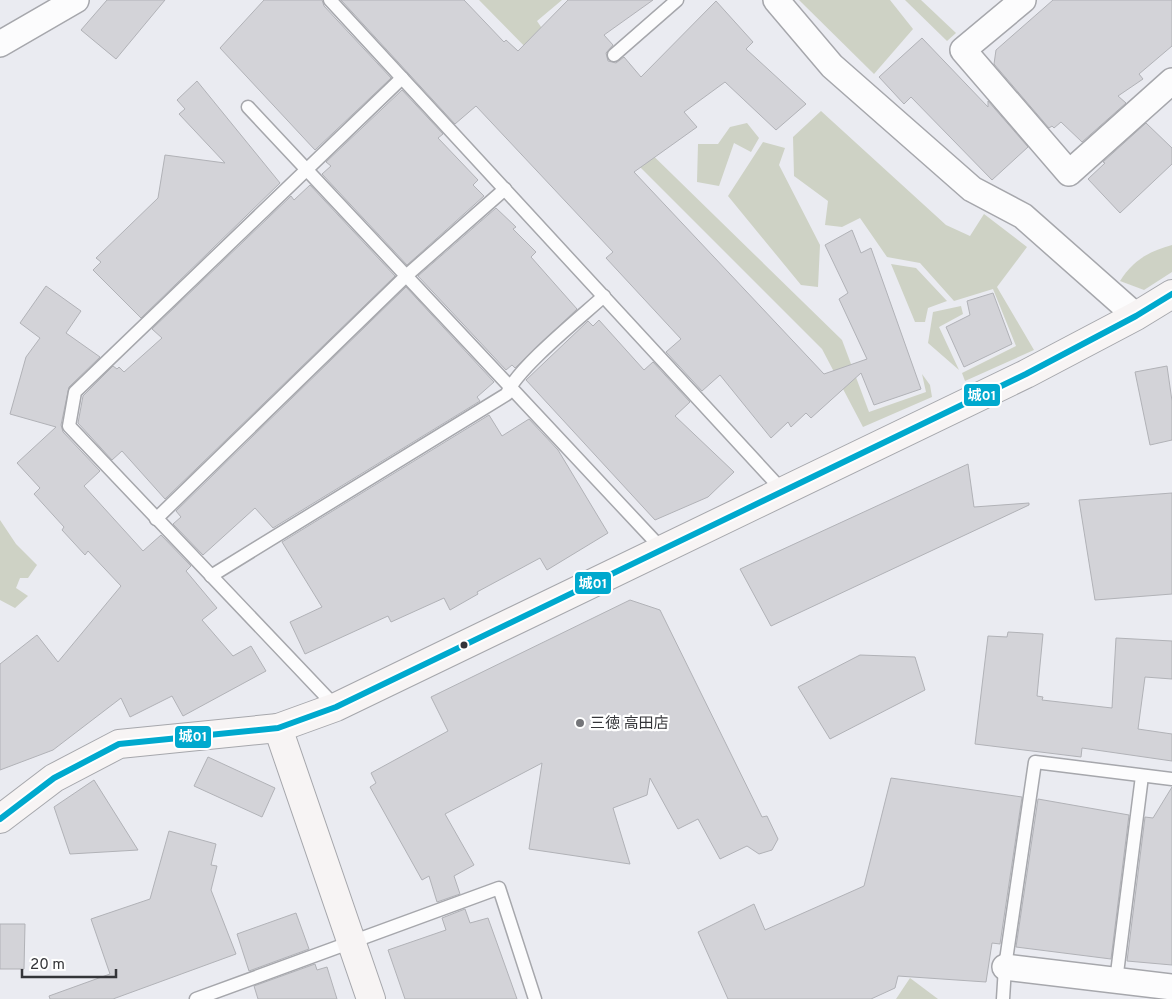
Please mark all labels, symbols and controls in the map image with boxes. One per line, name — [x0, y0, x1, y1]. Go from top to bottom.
line badge: 城01 — [963, 383, 1001, 407]
text: 城01 — [968, 387, 996, 405]
line badge: 城01 — [574, 571, 612, 595]
text: 城01 — [579, 575, 607, 593]
unlabelled marker — [459, 640, 469, 650]
place label: 三徳 高田店 — [590, 715, 669, 734]
marker: 三徳 高田店 — [574, 717, 586, 729]
line badge: 城01 — [174, 725, 212, 749]
text: 城01 — [179, 728, 207, 746]
scale bar — [22, 946, 116, 978]
text: 20 m — [30, 956, 65, 975]

